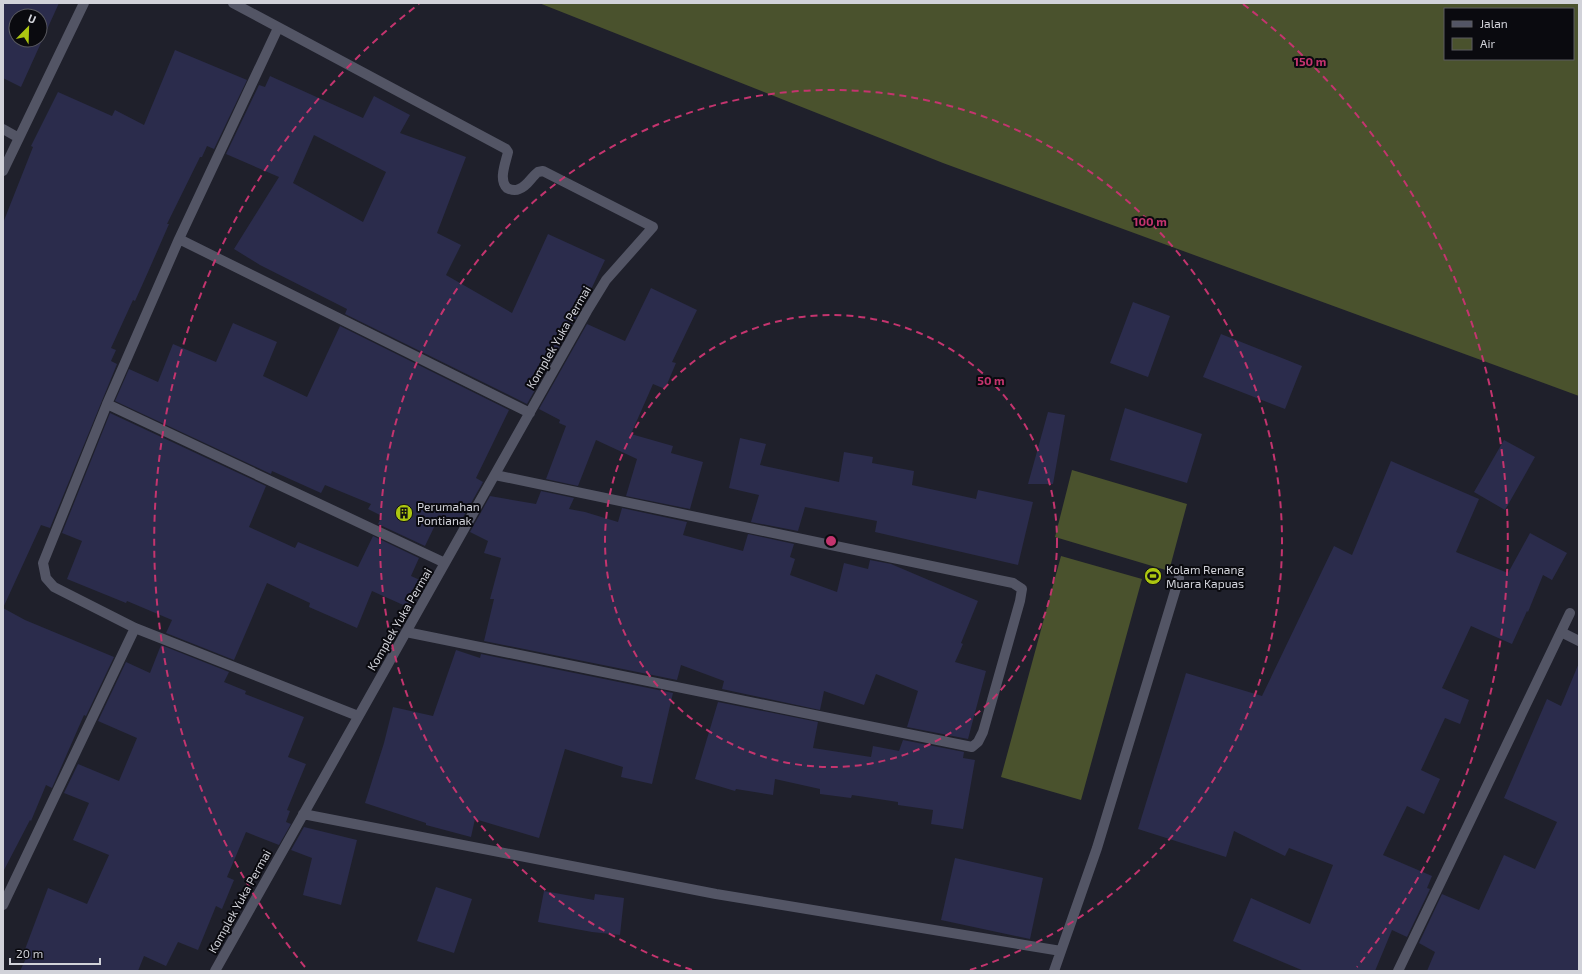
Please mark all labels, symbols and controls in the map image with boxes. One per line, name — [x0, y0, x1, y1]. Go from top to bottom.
north arrow — [8, 8, 48, 48]
legend — [1444, 8, 1574, 60]
text: U — [26, 11, 38, 26]
text: Jalan — [1480, 16, 1508, 30]
text: Air — [1480, 36, 1495, 50]
text: 150 m — [1294, 54, 1326, 68]
text: 100 m — [1133, 214, 1167, 228]
street label: Komplek Yuka Permai — [523, 283, 593, 391]
text: 50 m — [977, 373, 1005, 387]
place label: Perumahan Pontianak — [417, 499, 480, 527]
building icon: Perumahan Pontianak — [394, 503, 414, 523]
centre of rings — [824, 534, 838, 548]
place label: Kolam Renang Muara Kapuas — [1166, 562, 1244, 590]
street label: Komplek Yuka Permai — [364, 565, 434, 673]
sports icon: Kolam Renang Muara Kapuas — [1143, 566, 1163, 586]
street label: Komplek Yuka Permai — [205, 847, 273, 955]
scale bar — [10, 940, 100, 966]
text: 20 m — [16, 946, 43, 960]

